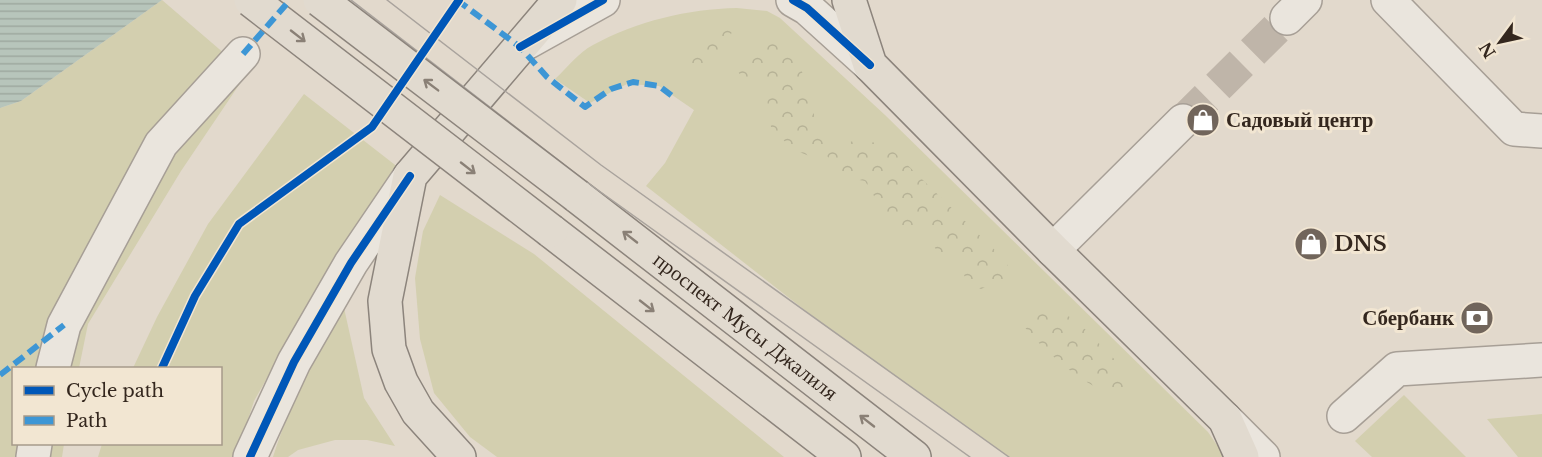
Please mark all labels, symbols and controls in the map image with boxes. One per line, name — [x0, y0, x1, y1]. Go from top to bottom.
north arrow — [1470, 12, 1530, 72]
one-way arrow — [289, 29, 305, 42]
text: N — [1475, 38, 1500, 62]
one-way arrow — [423, 78, 439, 91]
shop icon: Садовый центр — [1185, 102, 1221, 138]
place label: Садовый центр — [1226, 107, 1373, 133]
one-way arrow — [460, 161, 476, 174]
shop icon: DNS — [1293, 226, 1329, 262]
one-way arrow — [622, 231, 638, 244]
place label: DNS — [1334, 231, 1387, 257]
street label: проспект Мусы Джалиля — [648, 247, 843, 406]
one-way arrow — [638, 299, 654, 312]
bank icon: Сбербанк — [1459, 300, 1495, 336]
place label: Сбербанк — [1362, 305, 1455, 331]
legend — [12, 367, 222, 445]
text: Cycle path — [66, 380, 164, 402]
text: Path — [66, 410, 107, 432]
one-way arrow — [860, 415, 876, 428]

